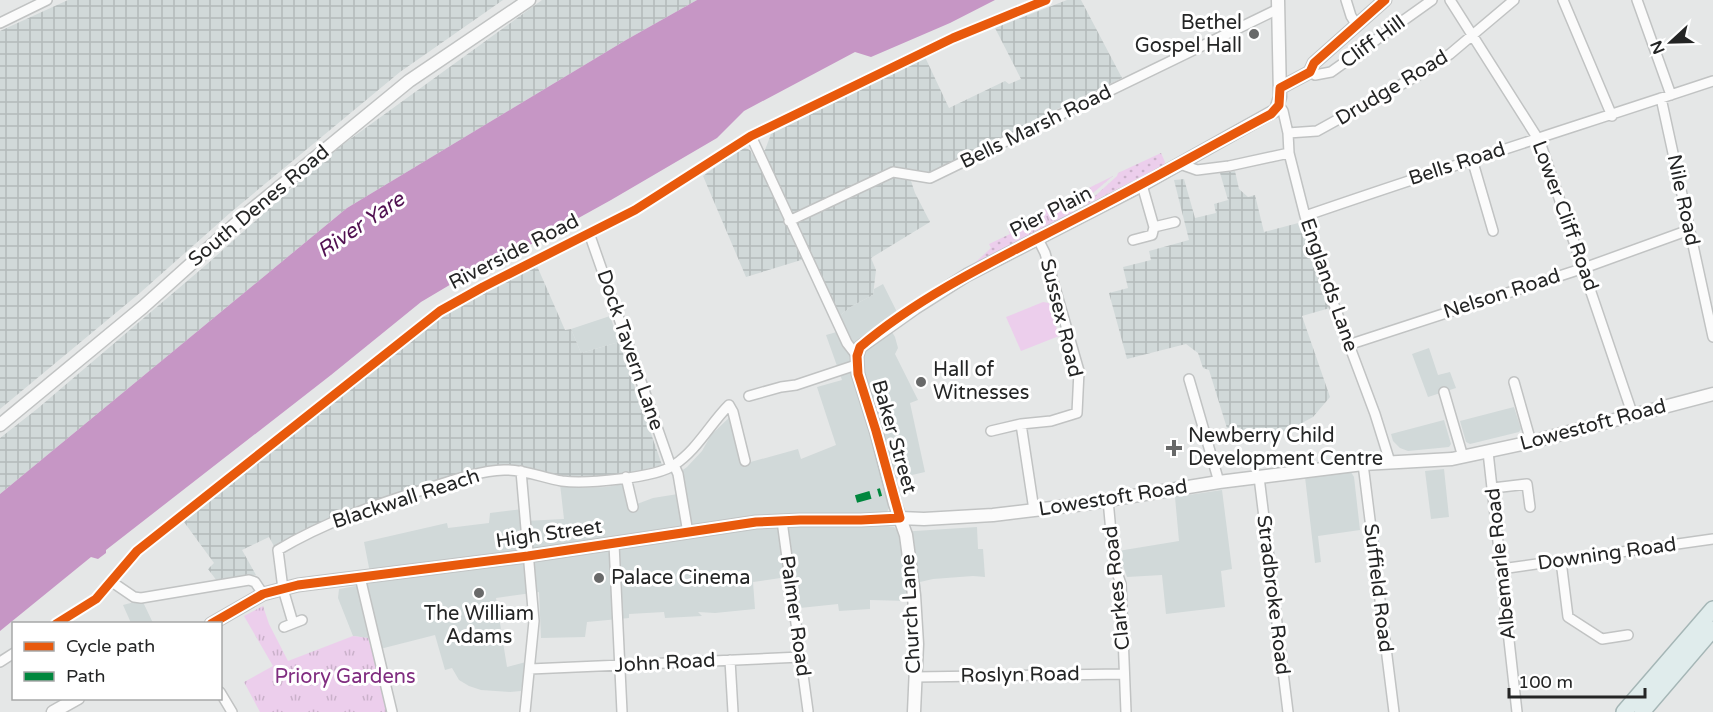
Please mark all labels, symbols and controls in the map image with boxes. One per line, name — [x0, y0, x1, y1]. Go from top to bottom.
street label: Cliff Hill — [1336, 10, 1410, 74]
place label: Bethel Gospel Hall — [1135, 11, 1242, 58]
north arrow — [1641, 12, 1701, 72]
marker: Bethel Gospel Hall — [1247, 27, 1261, 41]
text: N — [1646, 38, 1670, 57]
street label: Drudge Road — [1332, 45, 1452, 131]
street label: Bells Marsh Road — [956, 80, 1116, 174]
street label: Bells Road — [1406, 137, 1508, 191]
street label: Lower Cliff Road — [1527, 138, 1603, 294]
street label: South Denes Road — [184, 140, 334, 272]
street label: Nile Road — [1662, 152, 1704, 248]
street label: Pier Plain — [1006, 181, 1096, 243]
water label: River Yare — [313, 186, 410, 263]
street label: Riverside Road — [445, 209, 583, 295]
street label: Englands Lane — [1295, 215, 1363, 355]
street label: Sussex Road — [1035, 256, 1087, 380]
street label: Nelson Road — [1441, 264, 1563, 324]
street label: Dock Tavern Lane — [591, 267, 669, 433]
place label: Hall of Witnesses — [933, 358, 1029, 405]
marker: Hall of Witnesses — [914, 375, 928, 389]
street label: Baker Street — [866, 377, 922, 497]
street label: Lowestoft Road — [1517, 394, 1669, 456]
place label: Newberry Child Development Centre — [1188, 424, 1383, 471]
marker: Newberry Child Development Centre — [1165, 439, 1183, 457]
street label: Blackwall Reach — [329, 464, 483, 534]
street label: Lowestoft Road — [1037, 474, 1189, 522]
street label: Albemarle Road — [1481, 487, 1521, 641]
street label: Stradbroke Road — [1251, 514, 1295, 676]
street label: High Street — [494, 515, 604, 553]
street label: Suffield Road — [1358, 522, 1398, 654]
street label: Clarkes Road — [1099, 525, 1135, 651]
street label: Downing Road — [1536, 532, 1678, 576]
street label: Palmer Road — [775, 554, 815, 678]
street label: Church Lane — [896, 554, 926, 674]
place label: Palace Cinema — [611, 566, 750, 590]
marker: Palace Cinema — [592, 571, 606, 585]
marker: The William Adams — [472, 586, 486, 600]
place label: The William Adams — [424, 602, 534, 649]
legend — [12, 622, 222, 700]
text: Cycle path — [66, 635, 155, 657]
street label: John Road — [614, 648, 716, 678]
scale bar — [1509, 661, 1646, 699]
street label: Roslyn Road — [960, 662, 1080, 688]
text: Path — [66, 665, 105, 687]
park label: Priory Gardens — [274, 665, 416, 689]
text: 100 m — [1518, 671, 1573, 693]

